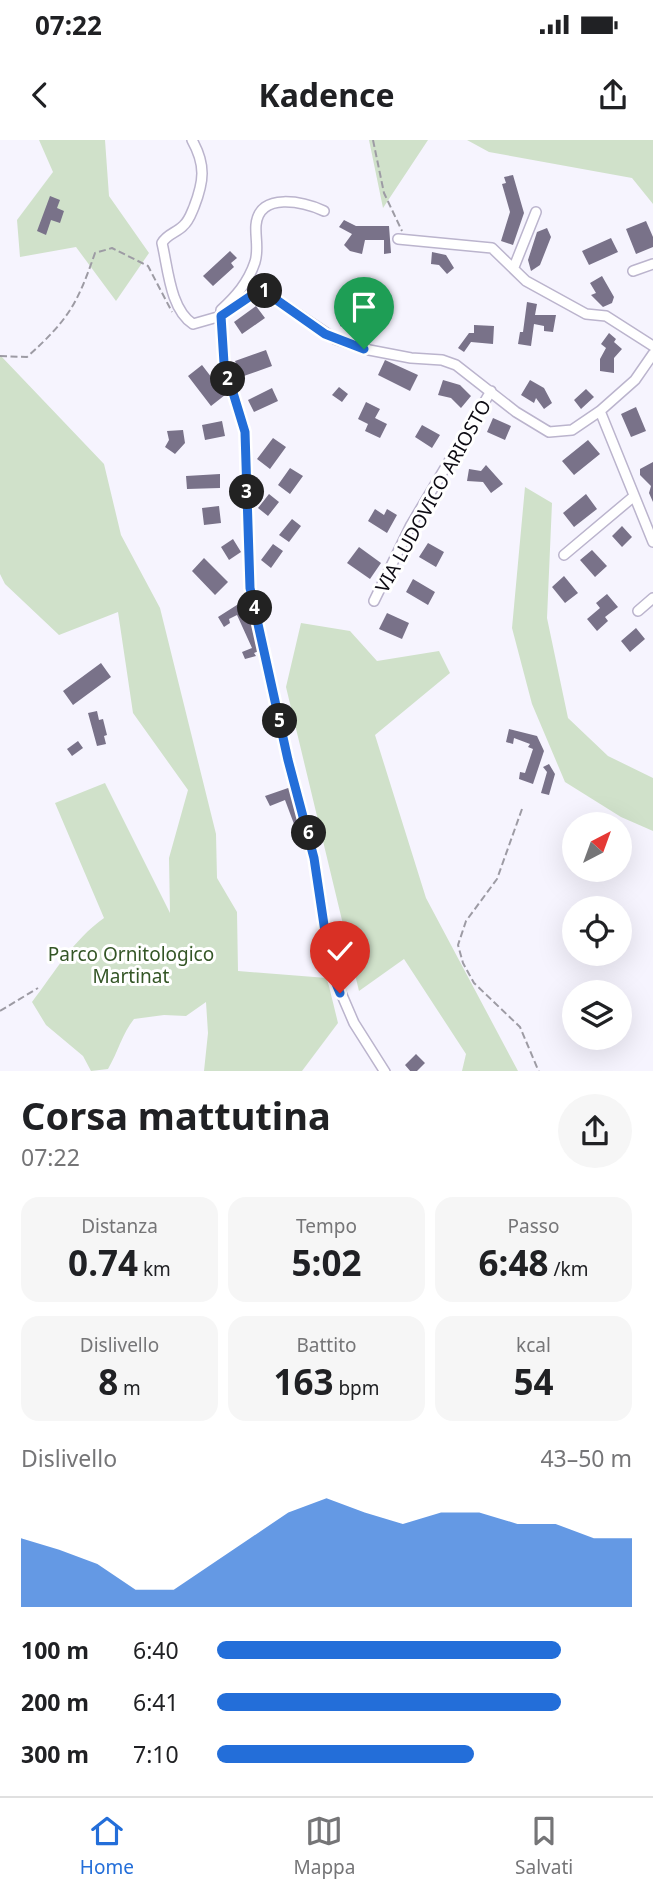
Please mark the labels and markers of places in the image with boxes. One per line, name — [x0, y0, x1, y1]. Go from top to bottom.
pin: 1 — [247, 274, 282, 308]
pin — [334, 277, 394, 349]
pin: 2 — [210, 362, 246, 396]
pin: 3 — [230, 474, 264, 510]
pin: 4 — [238, 590, 272, 626]
pin: 5 — [262, 704, 298, 738]
pin: 6 — [292, 816, 326, 850]
pin — [310, 921, 370, 993]

